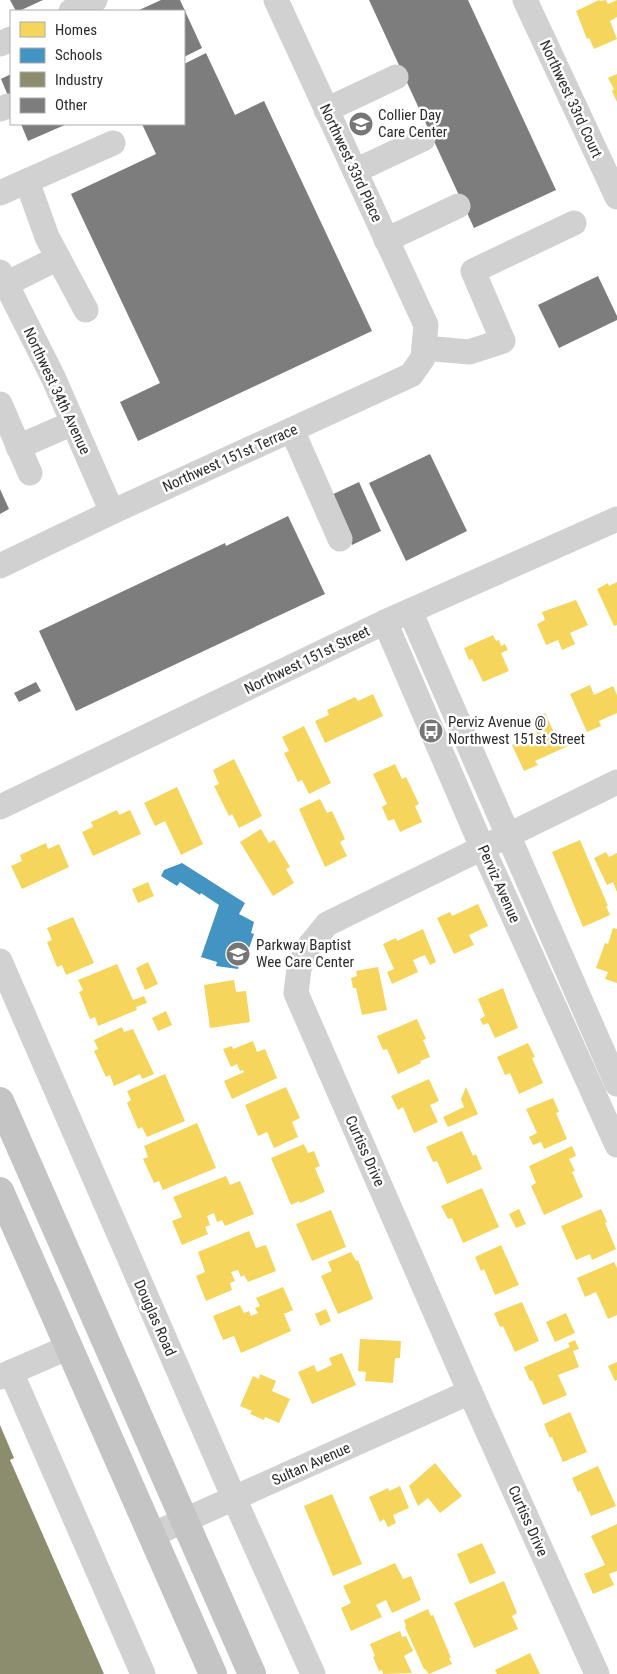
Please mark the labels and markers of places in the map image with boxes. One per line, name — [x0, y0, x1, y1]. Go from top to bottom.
place label: Collier Day Care Center — [378, 106, 448, 141]
school or university icon: Collier Day Care Center — [348, 111, 374, 137]
place label: Perviz Avenue @ Northwest 151st Street — [448, 713, 585, 748]
bus stop icon: Perviz Avenue @ Northwest 151st Street — [418, 718, 444, 744]
place label: Parkway Baptist Wee Care Center — [256, 936, 355, 971]
school or university icon: Parkway Baptist Wee Care Center — [225, 941, 251, 967]

